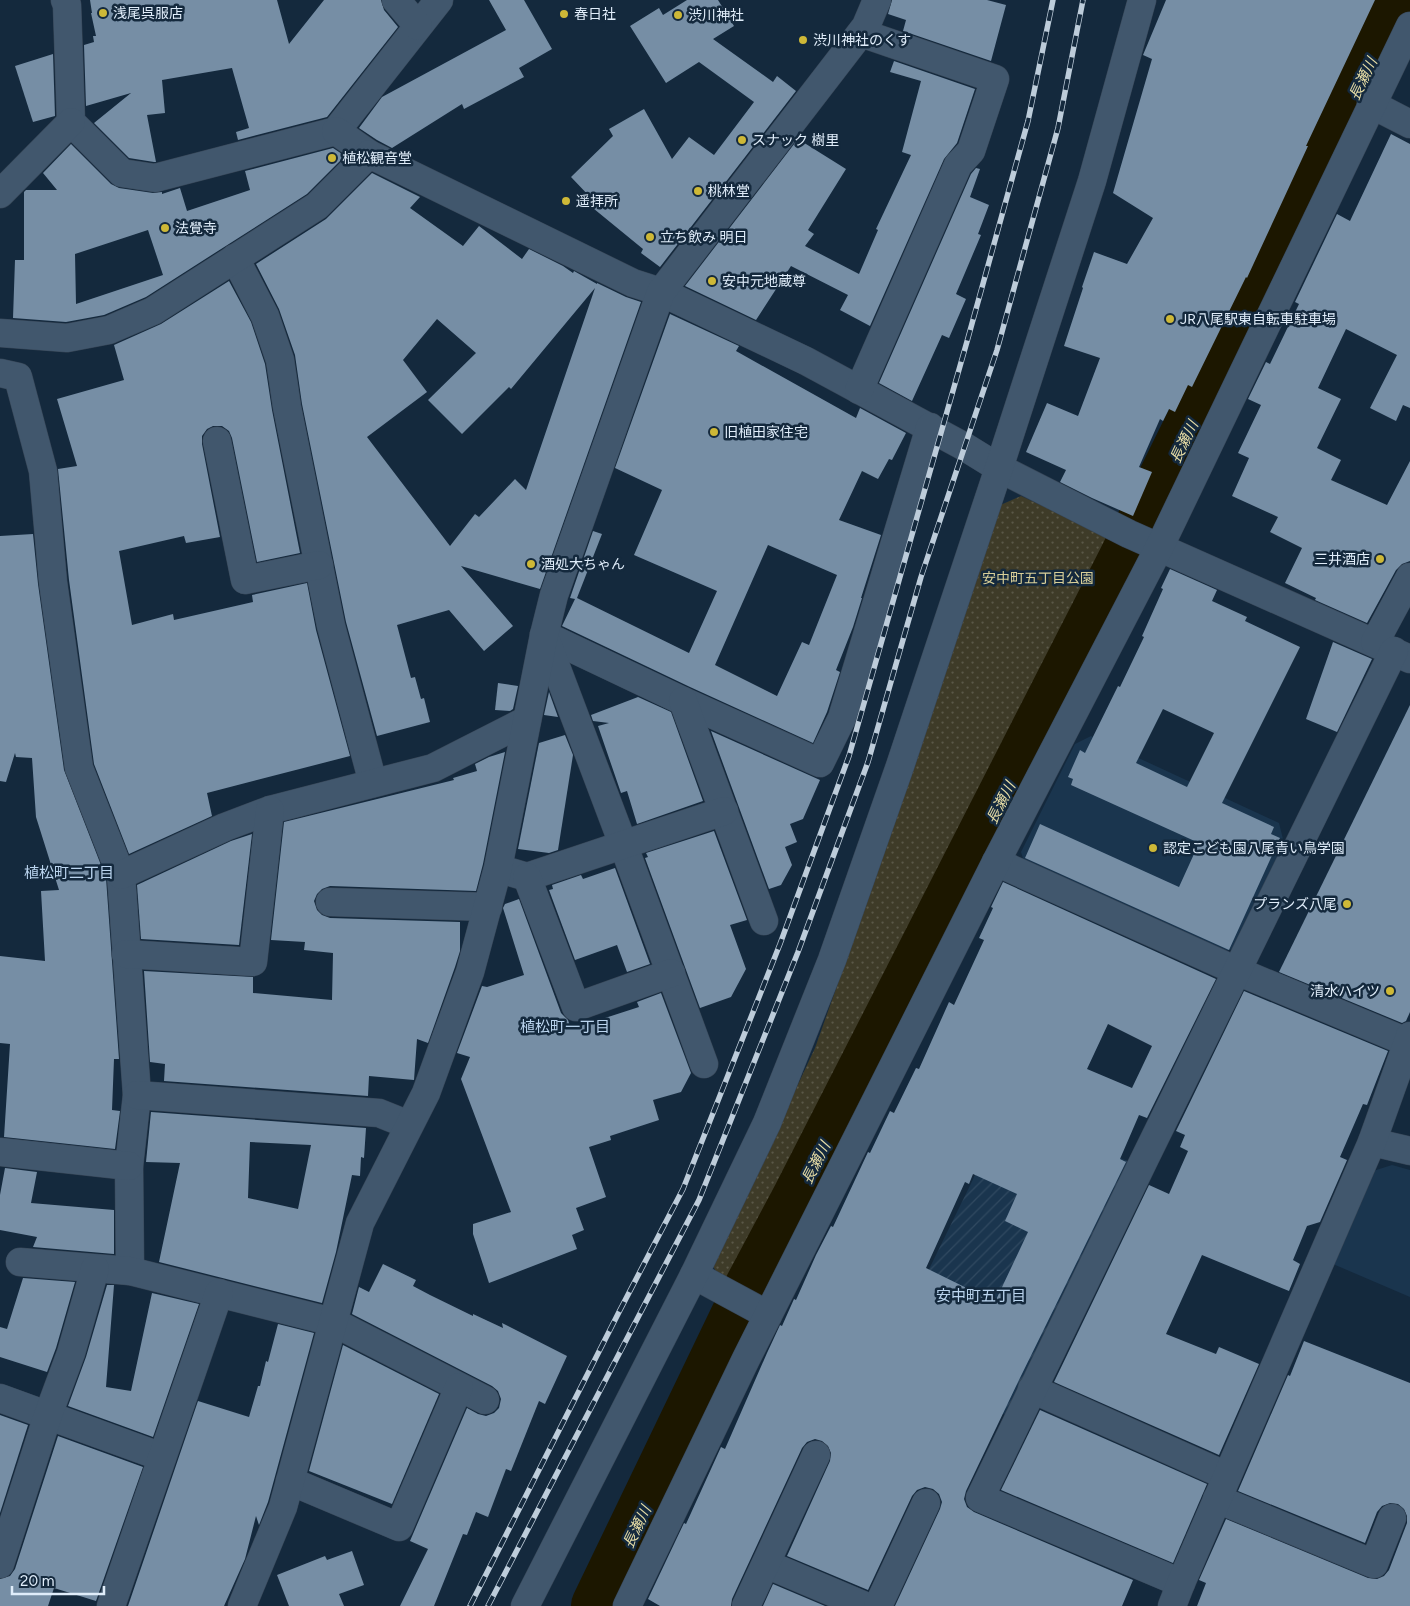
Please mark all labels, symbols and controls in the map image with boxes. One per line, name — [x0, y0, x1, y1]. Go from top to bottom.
place label: 浅尾呉服店 — [113, 5, 183, 22]
place label: 春日社 — [574, 6, 616, 23]
marker: 浅尾呉服店 — [97, 7, 109, 19]
place label: 渋川神社 — [688, 7, 744, 24]
marker: 春日社 — [558, 8, 570, 20]
marker: 渋川神社 — [672, 9, 684, 21]
place label: 渋川神社のくす — [813, 32, 911, 49]
marker: 渋川神社のくす — [797, 34, 809, 46]
water label: 長瀬川 — [1345, 53, 1382, 103]
place label: スナック 樹里 — [752, 132, 839, 149]
marker: スナック 樹里 — [736, 134, 748, 146]
place label: 植松観音堂 — [342, 150, 412, 167]
marker: 植松観音堂 — [326, 152, 338, 164]
place label: 桃林堂 — [708, 183, 750, 200]
marker: 桃林堂 — [692, 185, 704, 197]
place label: 遥拝所 — [576, 193, 618, 210]
marker: 遥拝所 — [560, 195, 572, 207]
place label: 法覺寺 — [175, 220, 217, 237]
marker: 法覺寺 — [159, 222, 171, 234]
place label: 立ち飲み 明日 — [660, 229, 747, 246]
marker: 立ち飲み 明日 — [644, 231, 656, 243]
place label: 安中元地蔵尊 — [722, 273, 806, 290]
marker: 安中元地蔵尊 — [706, 275, 718, 287]
place label: JR八尾駅東自転車駐車場 — [1180, 311, 1336, 328]
marker: JR八尾駅東自転車駐車場 — [1164, 313, 1176, 325]
water label: 長瀬川 — [1166, 416, 1203, 466]
place label: 旧植田家住宅 — [724, 424, 808, 441]
marker: 旧植田家住宅 — [708, 426, 720, 438]
place label: 三井酒店 — [1314, 551, 1370, 568]
marker: 三井酒店 — [1374, 553, 1386, 565]
place label: 酒処大ちゃん — [541, 556, 625, 573]
marker: 酒処大ちゃん — [525, 558, 537, 570]
park label: 安中町五丁目公園 — [982, 570, 1094, 587]
water label: 長瀬川 — [983, 777, 1020, 827]
place label: 認定こども園八尾青い鳥学園 — [1163, 840, 1345, 857]
marker: 認定こども園八尾青い鳥学園 — [1147, 842, 1159, 854]
district label: 植松町二丁目 — [24, 864, 114, 882]
place label: プランズ八尾 — [1253, 896, 1337, 913]
marker: プランズ八尾 — [1341, 898, 1353, 910]
place label: 清水ハイツ — [1310, 983, 1380, 1000]
marker: 清水ハイツ — [1384, 985, 1396, 997]
district label: 植松町一丁目 — [520, 1018, 610, 1036]
water label: 長瀬川 — [798, 1137, 835, 1187]
district label: 安中町五丁目 — [936, 1287, 1026, 1305]
water label: 長瀬川 — [619, 1501, 656, 1551]
scale bar — [12, 1564, 105, 1596]
text: 20 m — [20, 1572, 54, 1590]

